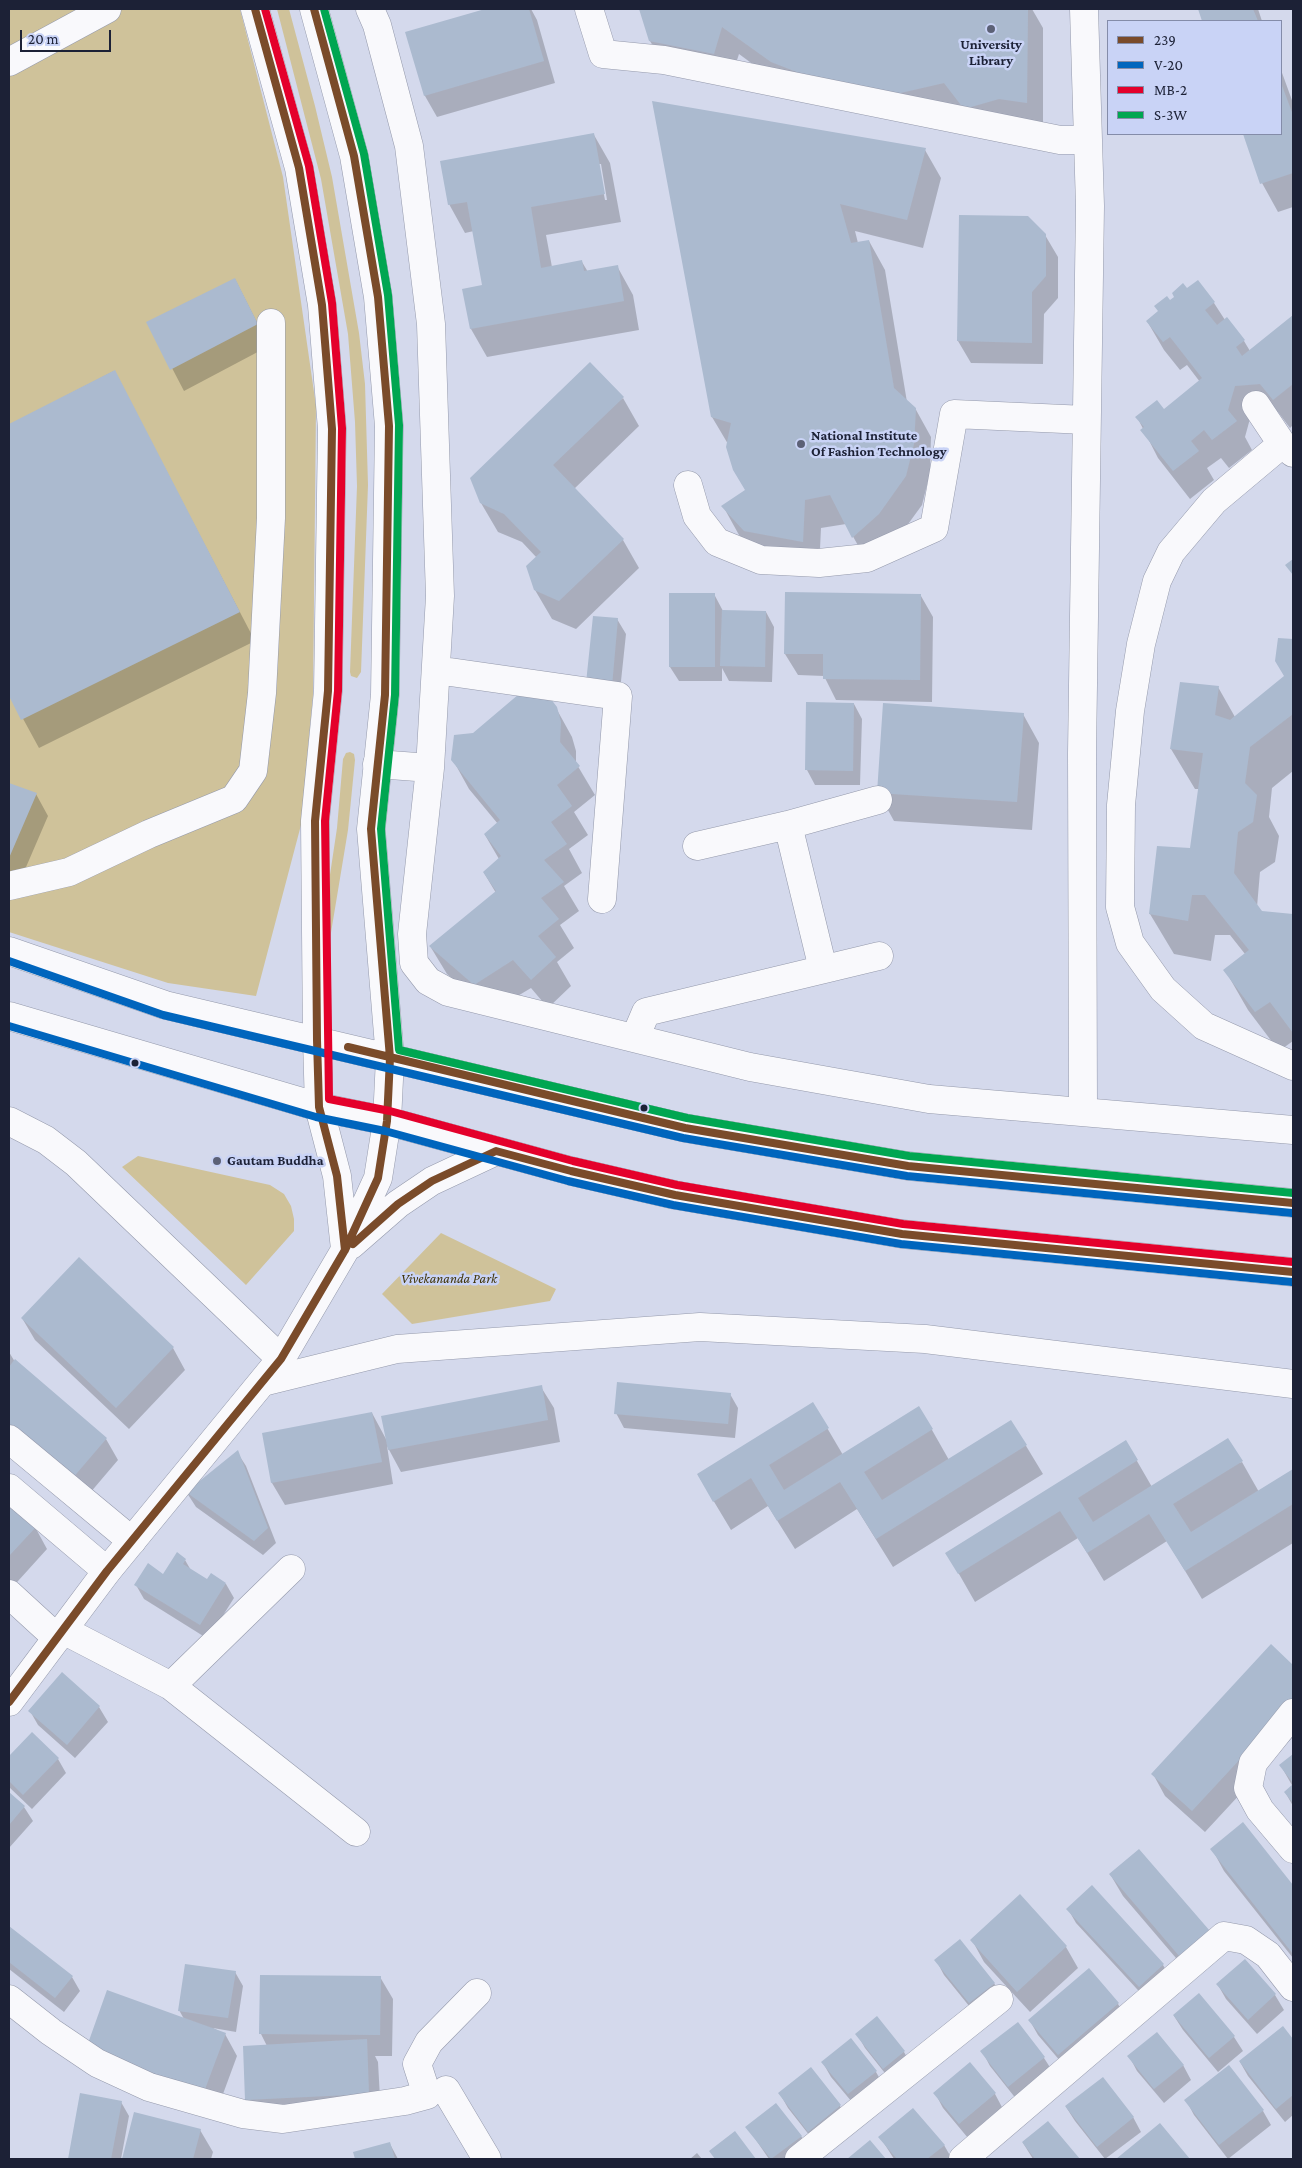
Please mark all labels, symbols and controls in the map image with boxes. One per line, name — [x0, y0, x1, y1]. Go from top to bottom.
scale bar — [22, 20, 114, 52]
legend — [1107, 20, 1282, 135]
marker: University Library — [985, 23, 997, 35]
text: 20 m — [28, 31, 59, 47]
text: 239 — [1154, 32, 1176, 48]
place label: University Library — [960, 37, 1022, 70]
text: V-20 — [1154, 57, 1183, 73]
text: MB-2 — [1154, 82, 1187, 98]
text: S-3W — [1154, 107, 1187, 123]
place label: National Institute Of Fashion Technology — [811, 428, 947, 461]
marker: National Institute Of Fashion Technology — [795, 438, 807, 450]
unlabelled marker — [130, 1058, 140, 1068]
unlabelled marker — [639, 1103, 649, 1113]
place label: Gautam Buddha — [227, 1153, 323, 1169]
marker: Gautam Buddha — [211, 1155, 223, 1167]
park label: Vivekananda Park — [401, 1271, 497, 1287]

